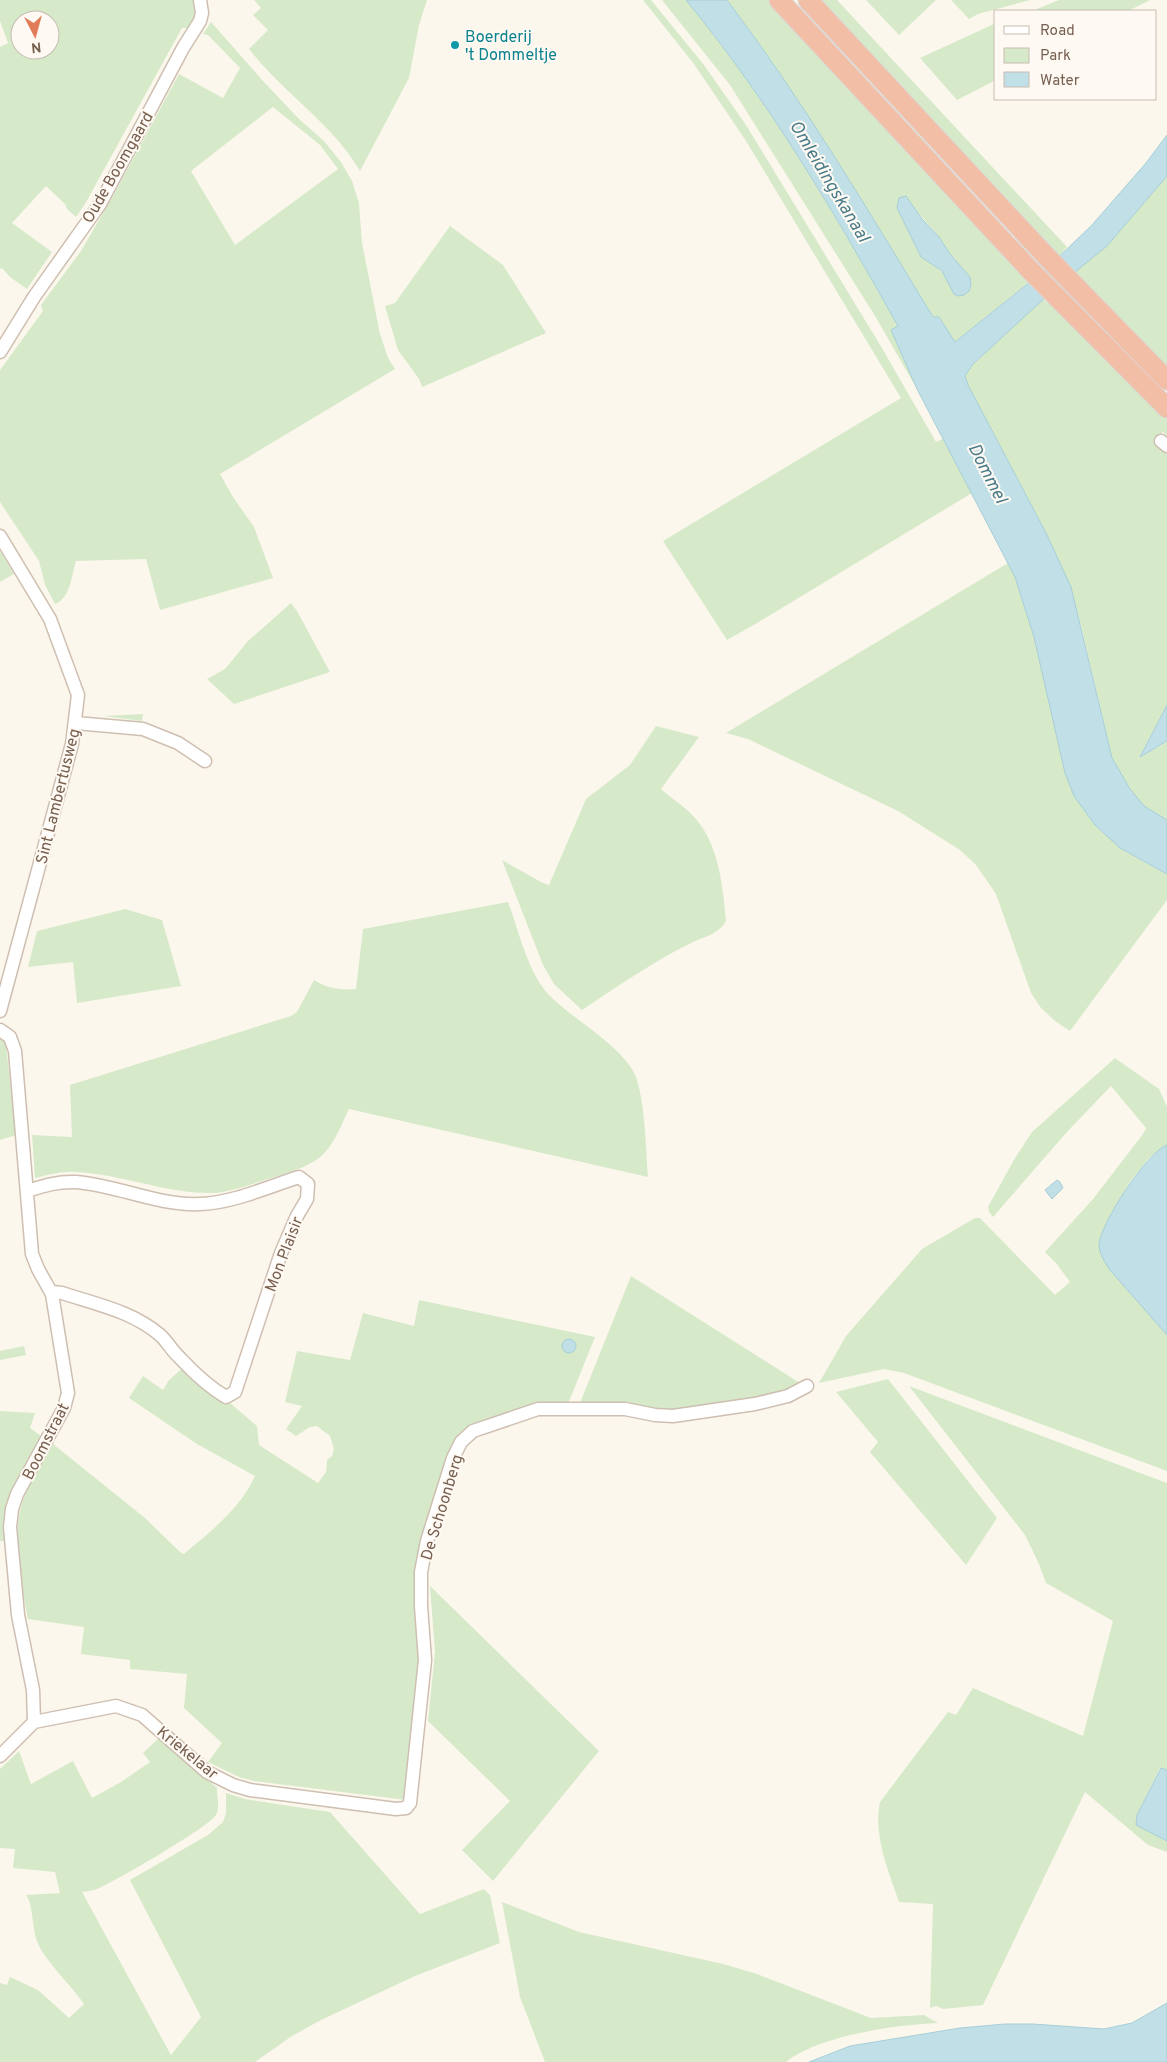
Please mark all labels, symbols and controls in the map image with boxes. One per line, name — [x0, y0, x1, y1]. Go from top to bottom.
north arrow — [10, 10, 60, 60]
legend — [994, 10, 1157, 100]
text: Road — [1040, 22, 1075, 41]
place label: Boerderij 't Dommeltje — [465, 28, 557, 66]
text: N — [30, 37, 42, 55]
marker: Boerderij 't Dommeltje — [449, 39, 461, 51]
text: Park — [1040, 47, 1071, 66]
text: Water — [1040, 72, 1080, 91]
street label: Oude Boomgaard — [79, 109, 159, 227]
water label: Omleidingskanaal — [783, 117, 875, 248]
water label: Dommel — [962, 440, 1012, 509]
street label: Sint Lambertusweg — [32, 727, 85, 866]
street label: Mon Plaisir — [261, 1214, 308, 1295]
street label: Boomstraat — [19, 1400, 75, 1484]
street label: De Schoonberg — [417, 1452, 468, 1563]
street label: Kriekelaar — [152, 1723, 222, 1784]

